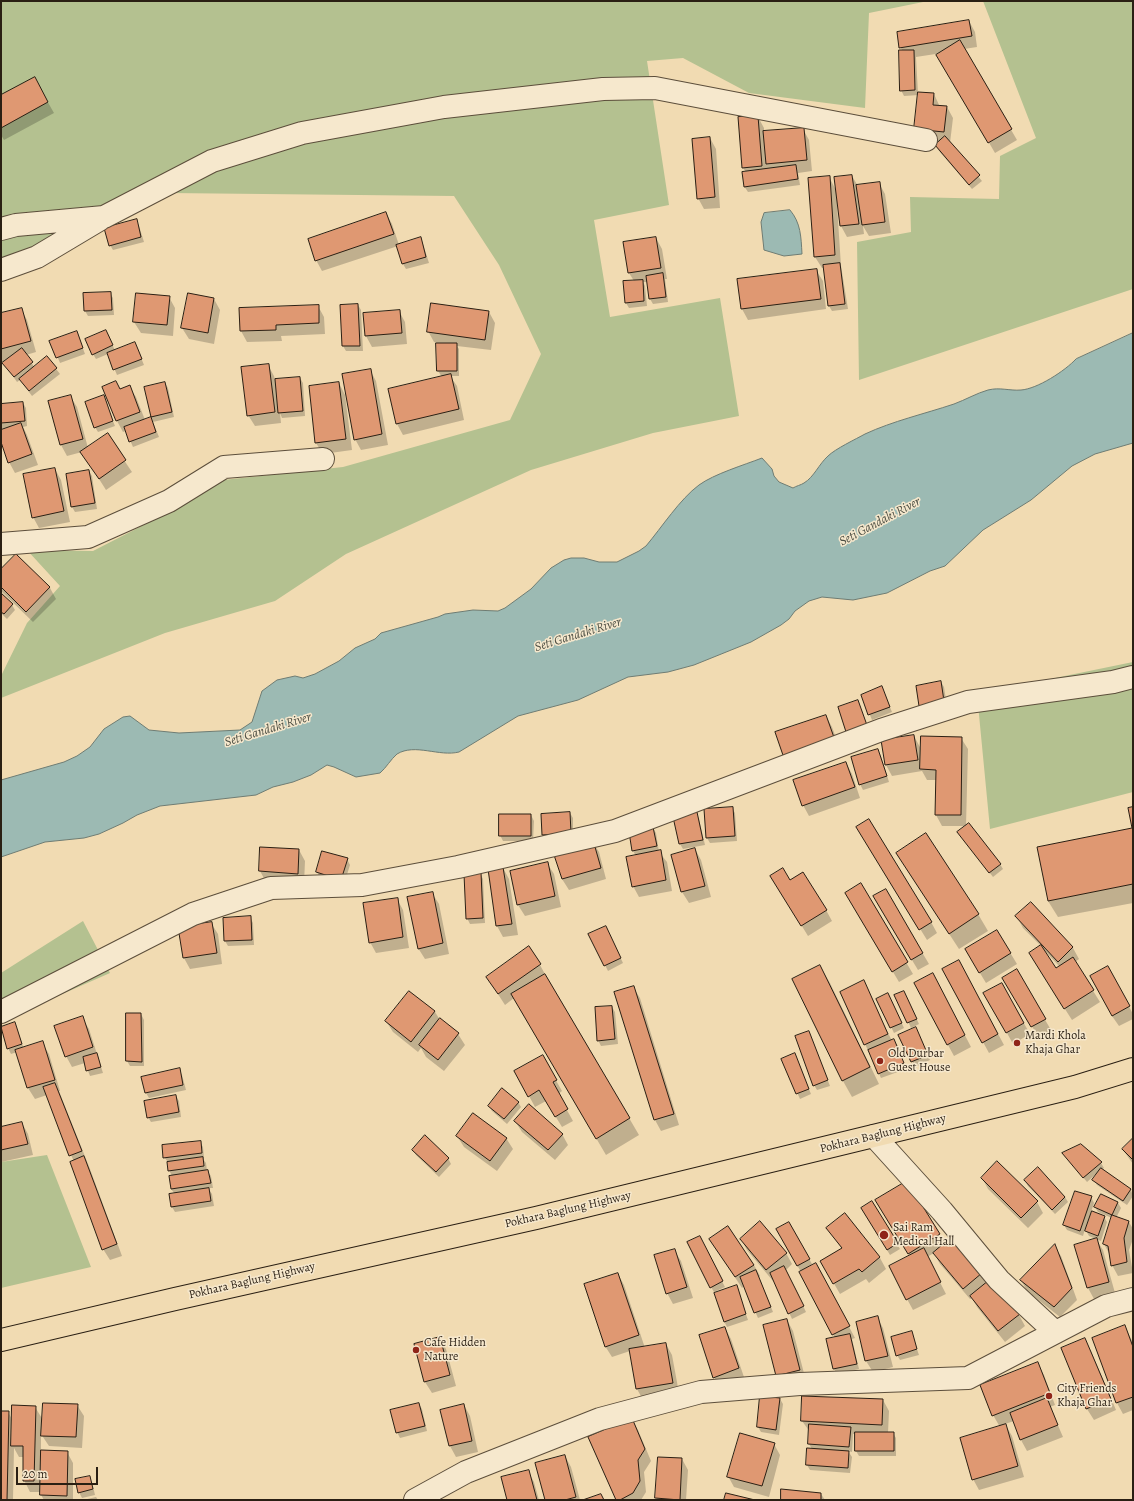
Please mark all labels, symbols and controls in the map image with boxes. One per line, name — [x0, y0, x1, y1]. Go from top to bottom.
water label: Seti Gandaki River — [837, 494, 923, 550]
water label: Seti Gandaki River — [533, 614, 623, 656]
water label: Seti Gandaki River — [223, 709, 313, 751]
place label: Mardi Khola Khaja Ghar — [1025, 1029, 1086, 1057]
marker: Mardi Khola Khaja Ghar — [1012, 1038, 1022, 1048]
place label: Old Durbar Guest House — [888, 1047, 950, 1075]
marker: Old Durbar Guest House — [875, 1056, 885, 1066]
street label: Pokhara Baglung Highway — [819, 1111, 947, 1157]
street label: Pokhara Baglung Highway — [503, 1188, 633, 1232]
place label: Sai Ram Medical Hall — [893, 1221, 954, 1249]
marker: Sai Ram Medical Hall — [878, 1229, 890, 1241]
street label: Pokhara Baglung Highway — [187, 1259, 317, 1303]
place label: Cafe Hidden Nature — [424, 1336, 486, 1364]
marker: Cafe Hidden Nature — [411, 1345, 421, 1355]
place label: City Friends Khaja Ghar — [1057, 1382, 1116, 1410]
marker: City Friends Khaja Ghar — [1044, 1391, 1054, 1401]
scale bar — [18, 1459, 100, 1485]
text: 20 m — [23, 1466, 47, 1482]

